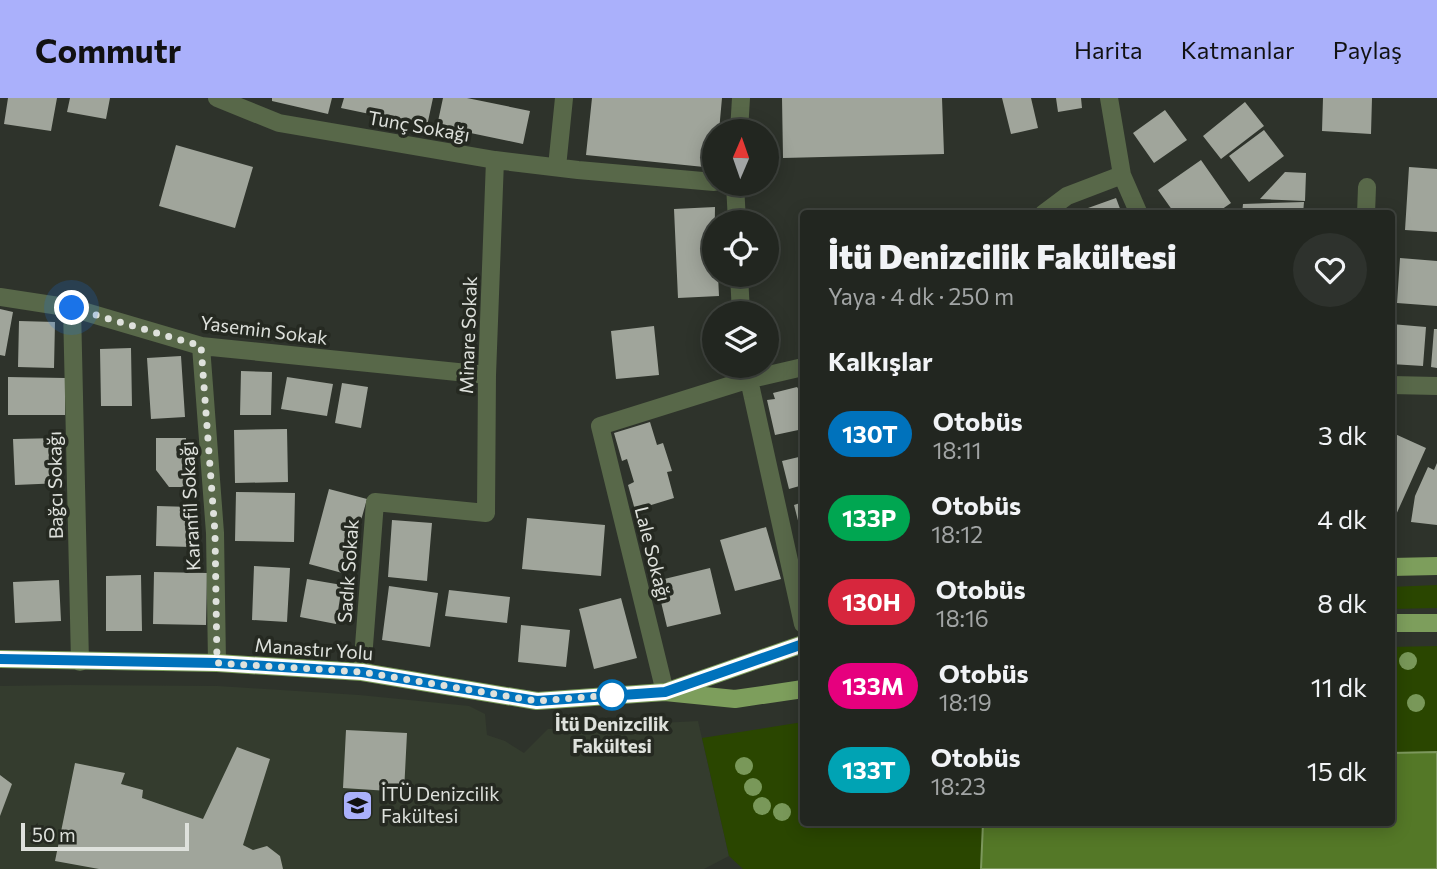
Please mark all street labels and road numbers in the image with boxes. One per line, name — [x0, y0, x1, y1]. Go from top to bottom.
street label: Tunç Sokağı — [366, 105, 472, 146]
street label: Minare Sokak — [454, 276, 481, 394]
street label: Yasemin Sokak — [199, 310, 329, 349]
street label: Bağcı Sokağı — [42, 431, 67, 539]
street label: Karanfil Sokağı — [175, 441, 204, 571]
street label: Lale Sokağı — [631, 504, 676, 604]
street label: Sadık Sokak — [332, 518, 363, 624]
street label: Manastır Yolu — [254, 633, 374, 664]

